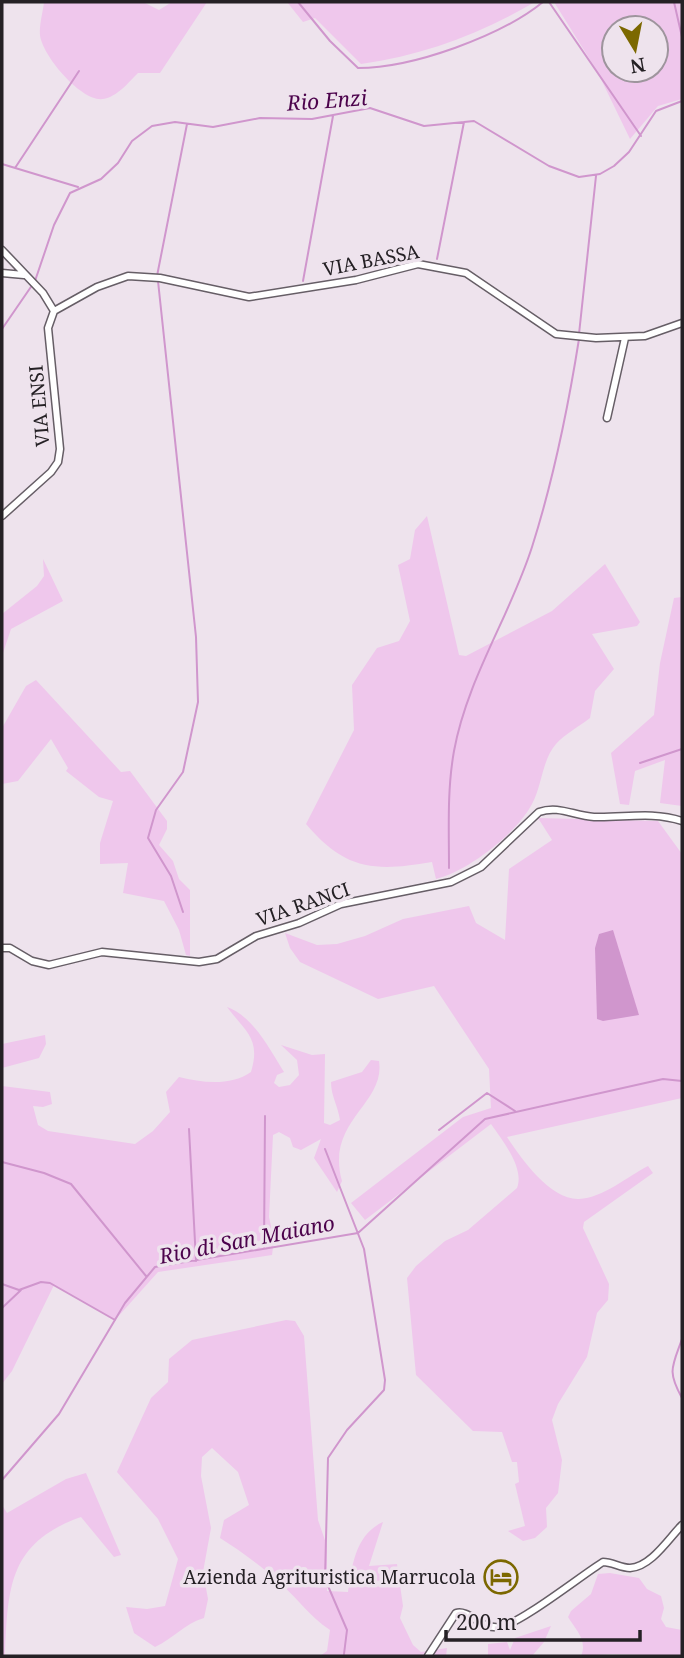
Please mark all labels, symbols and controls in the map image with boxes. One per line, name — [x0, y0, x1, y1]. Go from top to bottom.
north arrow — [600, 14, 670, 84]
text: N — [628, 52, 648, 80]
water label: Rio Enzi — [285, 83, 369, 117]
street label: VIA BASSA — [321, 238, 422, 282]
street label: VIA ENSI — [22, 364, 56, 448]
street label: VIA RANCI — [253, 876, 353, 932]
water label: Rio di San Maiano — [156, 1208, 337, 1270]
hotel icon: Azienda Agrituristica Marrucola — [482, 1558, 520, 1596]
place label: Azienda Agrituristica Marrucola — [183, 1564, 476, 1590]
scale bar — [446, 1598, 640, 1642]
text: 200 m — [456, 1608, 517, 1636]

